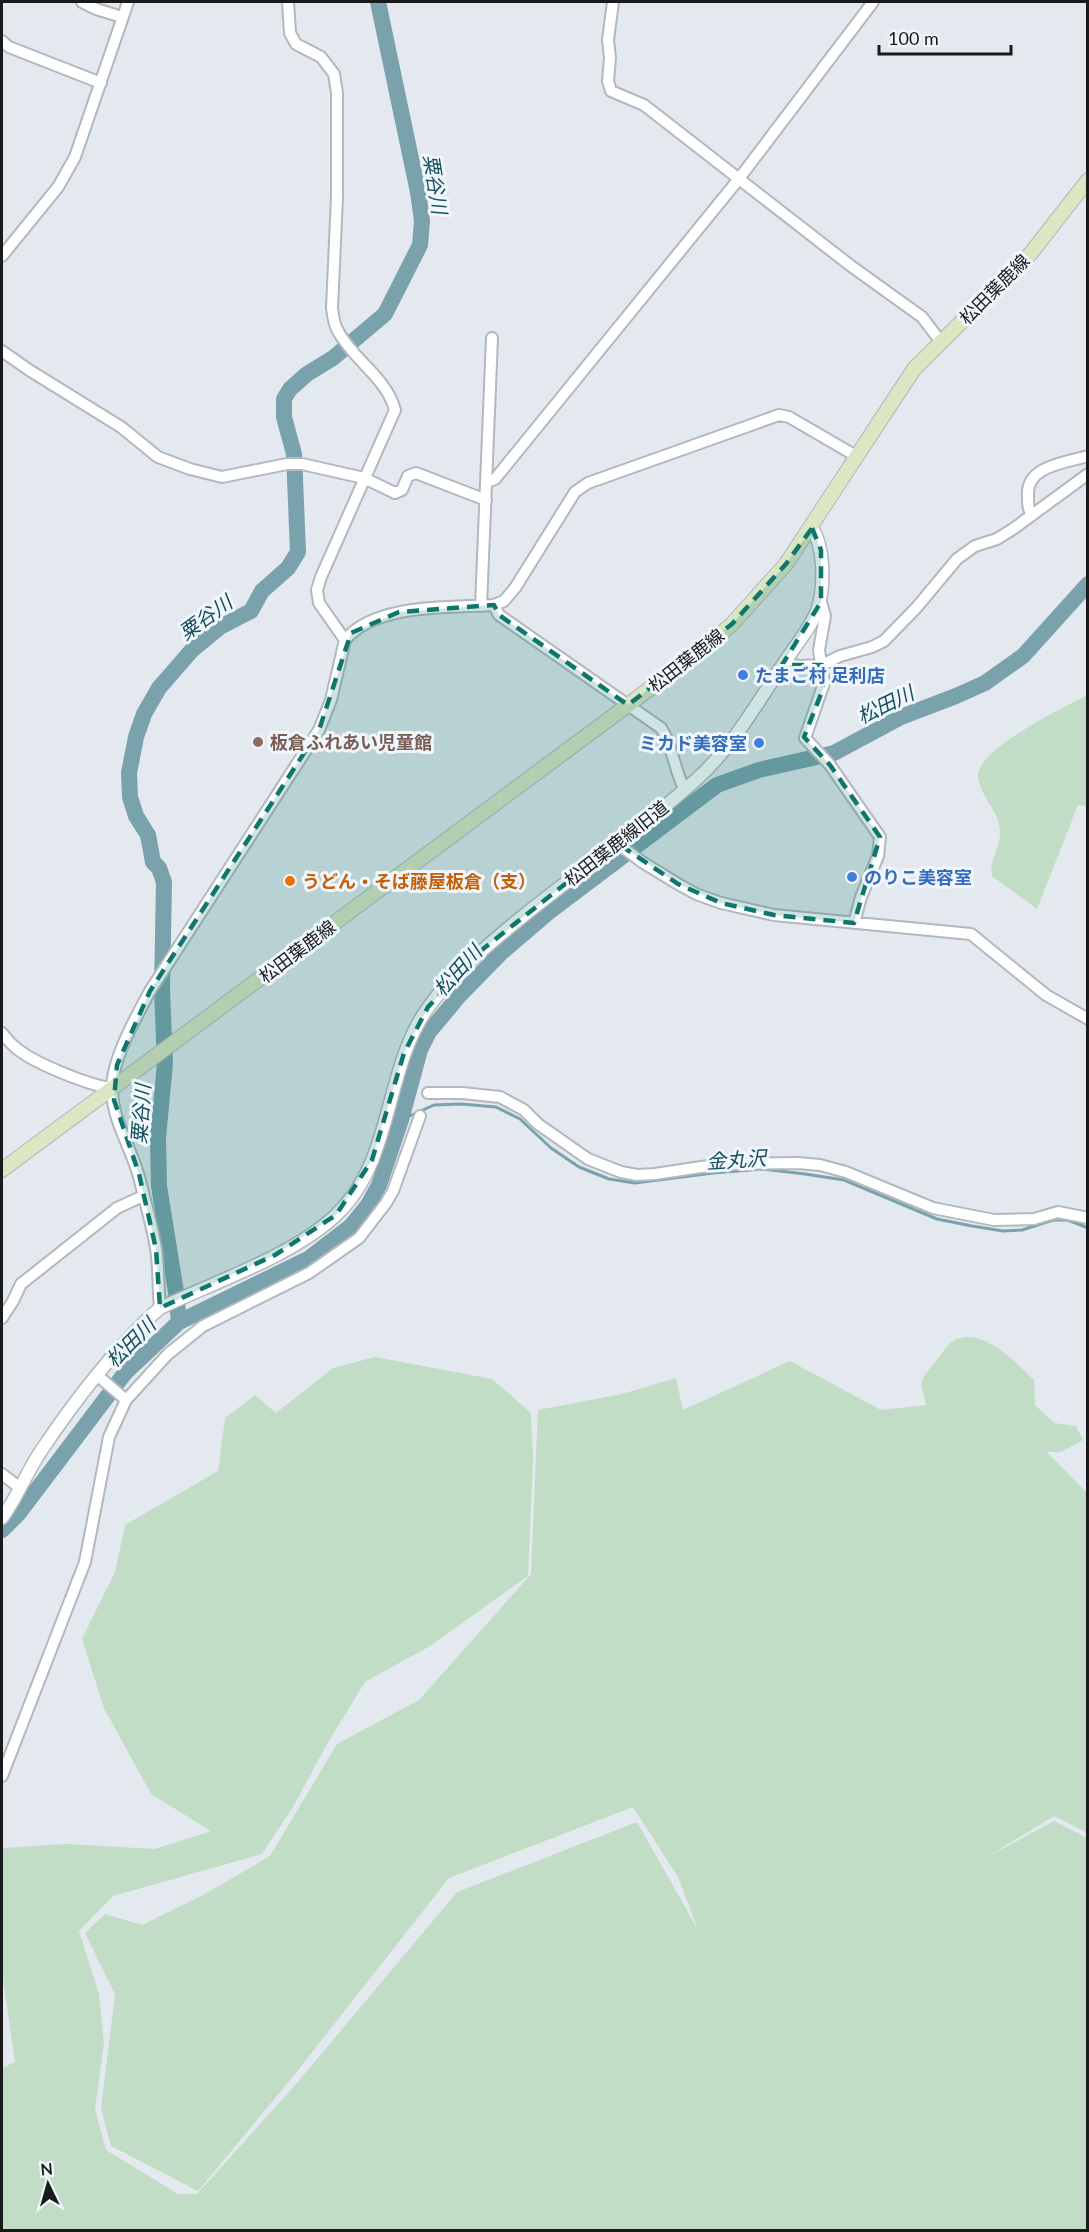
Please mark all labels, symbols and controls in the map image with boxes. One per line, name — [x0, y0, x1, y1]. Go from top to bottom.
scale bar — [879, 18, 1011, 56]
text: 100 m — [888, 27, 939, 49]
water label: 粟谷川 — [419, 152, 453, 217]
street label: 松田葉鹿線 — [954, 249, 1034, 329]
water label: 粟谷川 — [174, 588, 238, 644]
street label: 松田葉鹿線 — [644, 624, 728, 696]
place label: たまご村 足利店 — [755, 664, 885, 686]
marker: たまご村 足利店 — [736, 668, 750, 682]
water label: 松田川 — [853, 679, 919, 728]
place label: 板倉ふれあい児童館 — [270, 731, 432, 753]
place label: ミカド美容室 — [639, 732, 747, 754]
marker: 板倉ふれあい児童館 — [251, 735, 265, 749]
marker: ミカド美容室 — [752, 736, 766, 750]
street label: 松田葉鹿線旧道 — [560, 796, 672, 890]
place label: のりこ美容室 — [864, 866, 972, 888]
place label: うどん・そば藤屋板倉（支） — [302, 870, 536, 892]
marker: のりこ美容室 — [845, 870, 859, 884]
marker: うどん・そば藤屋板倉（支） — [283, 874, 297, 888]
street label: 松田葉鹿線 — [254, 915, 340, 987]
water label: 松田川 — [428, 938, 487, 1000]
water label: 粟谷川 — [126, 1081, 154, 1145]
water label: 金丸沢 — [705, 1145, 770, 1173]
water label: 松田川 — [100, 1311, 161, 1372]
north arrow — [18, 2154, 78, 2214]
text: N — [40, 2159, 54, 2179]

